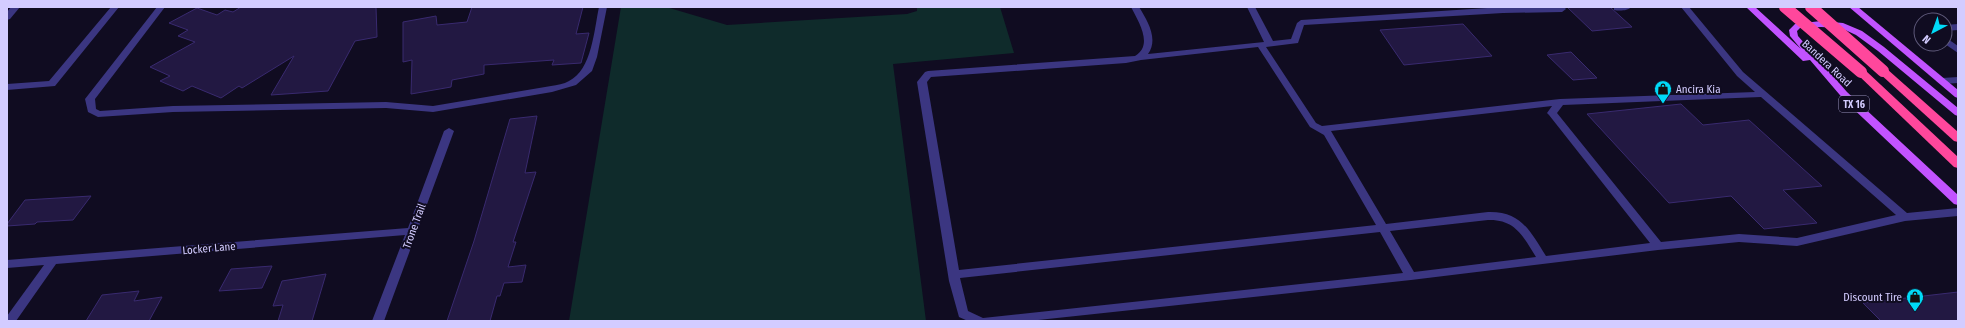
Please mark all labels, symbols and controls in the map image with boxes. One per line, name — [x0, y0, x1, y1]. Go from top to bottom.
north arrow — [1913, 12, 1953, 52]
text: N — [1920, 32, 1934, 46]
street label: Bandera Road — [1799, 37, 1854, 90]
shop icon: Ancira Kia — [1653, 79, 1673, 104]
place label: Ancira Kia — [1676, 83, 1721, 96]
road number: TX 16 — [1839, 96, 1869, 112]
street label: Trone Trail — [400, 202, 429, 251]
street label: Locker Lane — [182, 240, 236, 257]
shop icon: Discount Tire — [1905, 287, 1925, 312]
place label: Discount Tire — [1843, 291, 1902, 304]

